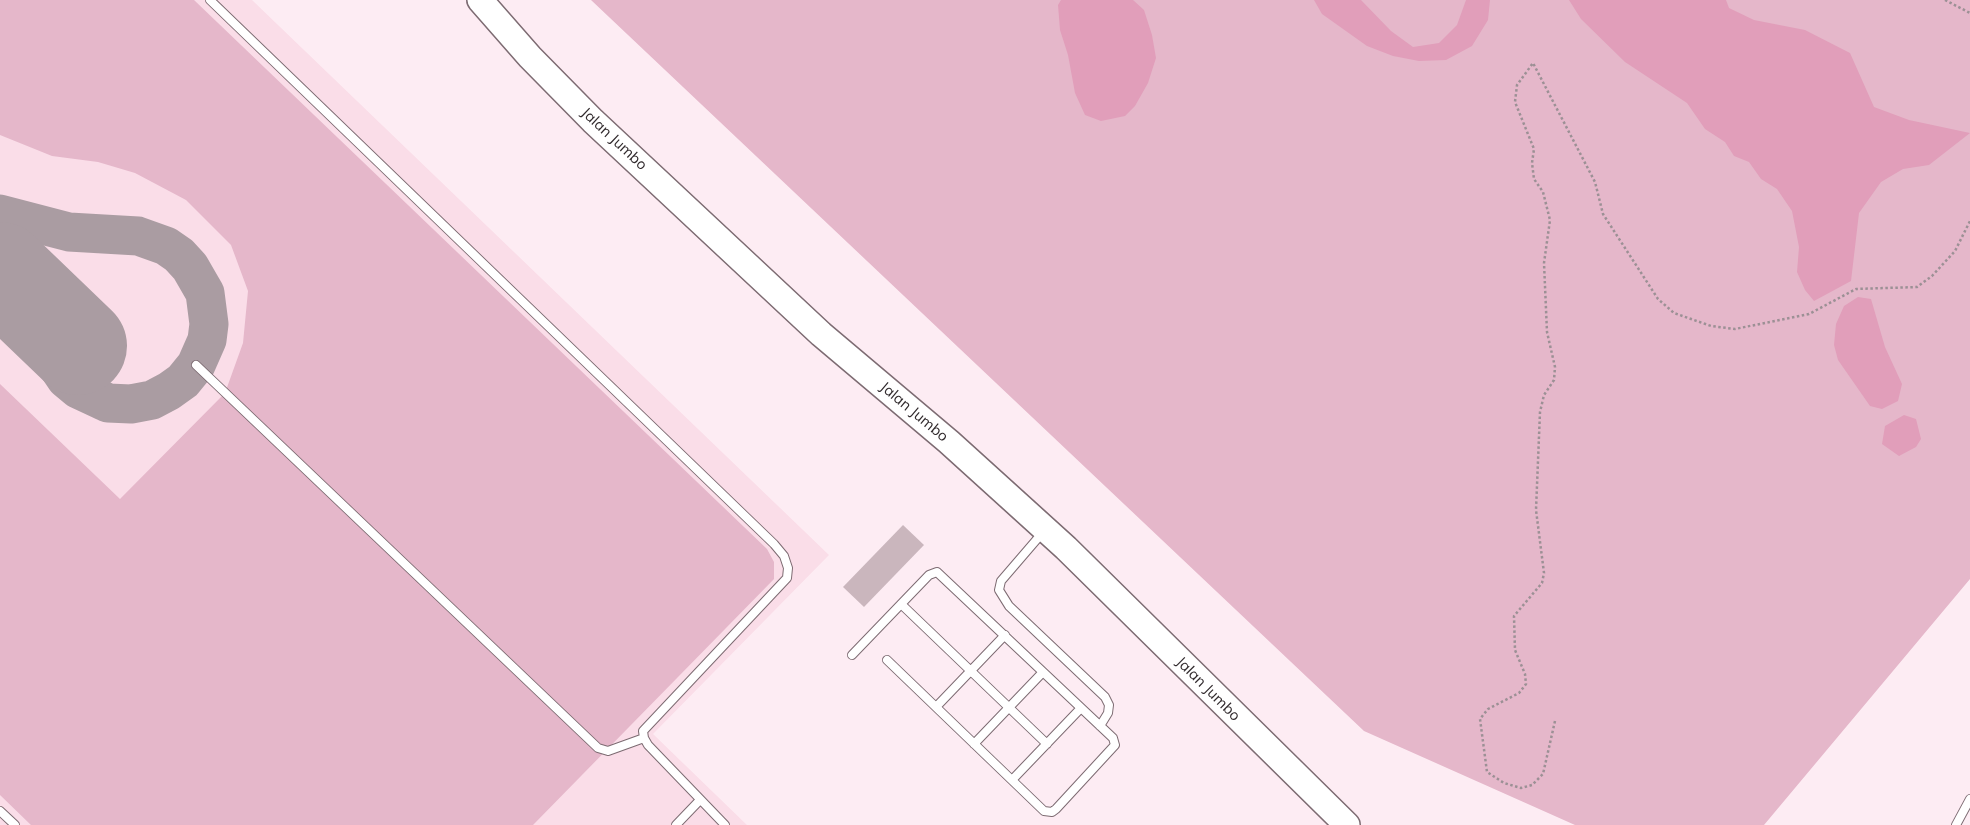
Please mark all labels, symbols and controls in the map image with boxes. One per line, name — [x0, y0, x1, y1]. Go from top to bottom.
street label: Jalan Jumbo — [577, 104, 651, 174]
street label: Jalan Jumbo — [876, 378, 952, 446]
street label: Jalan Jumbo — [1172, 653, 1244, 725]

